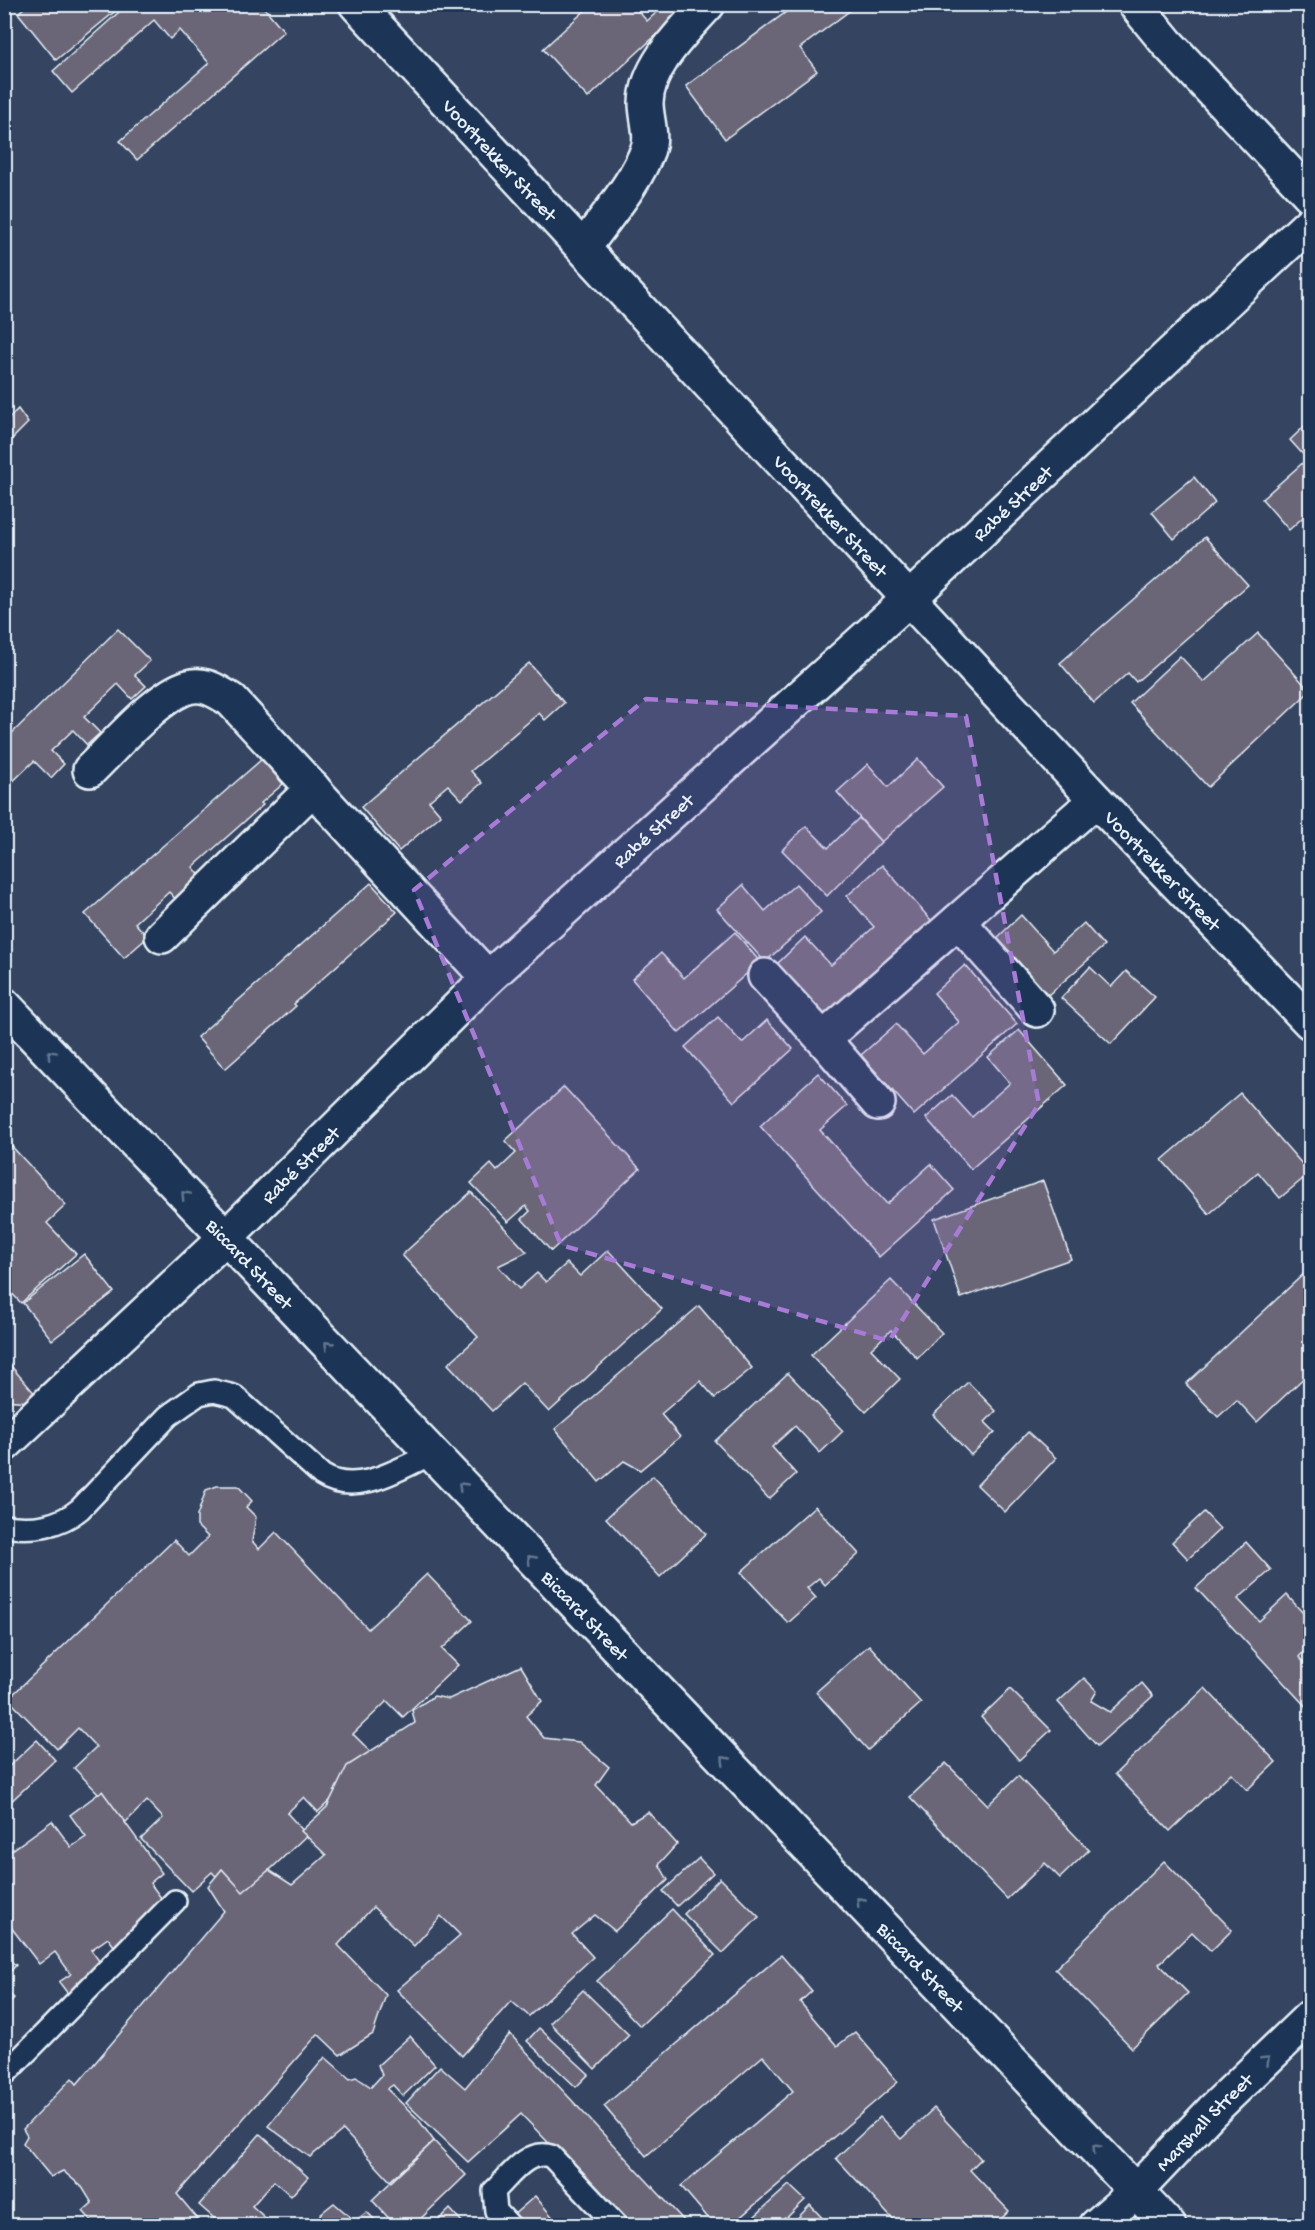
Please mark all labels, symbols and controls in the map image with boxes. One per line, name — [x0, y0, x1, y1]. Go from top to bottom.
street label: Voortrekker Street — [435, 95, 561, 229]
street label: Voortrekker Street — [766, 451, 892, 585]
street label: Rabé Street — [970, 461, 1060, 548]
street label: Rabé Street — [610, 789, 701, 875]
street label: Voortrekker Street — [1097, 807, 1225, 939]
one-way arrow — [47, 1050, 58, 1061]
street label: Rabé Street — [258, 1122, 347, 1210]
one-way arrow — [181, 1192, 192, 1202]
street label: Biccard Street — [199, 1215, 298, 1317]
one-way arrow — [324, 1342, 335, 1353]
one-way arrow — [458, 1483, 469, 1493]
one-way arrow — [528, 1555, 539, 1566]
street label: Biccard Street — [534, 1567, 633, 1669]
one-way arrow — [721, 1756, 732, 1767]
one-way arrow — [856, 1897, 867, 1907]
street label: Biccard Street — [870, 1918, 969, 2020]
one-way arrow — [1259, 2056, 1270, 2067]
street label: Marshall Street — [1153, 2069, 1260, 2178]
one-way arrow — [1093, 2144, 1104, 2155]

